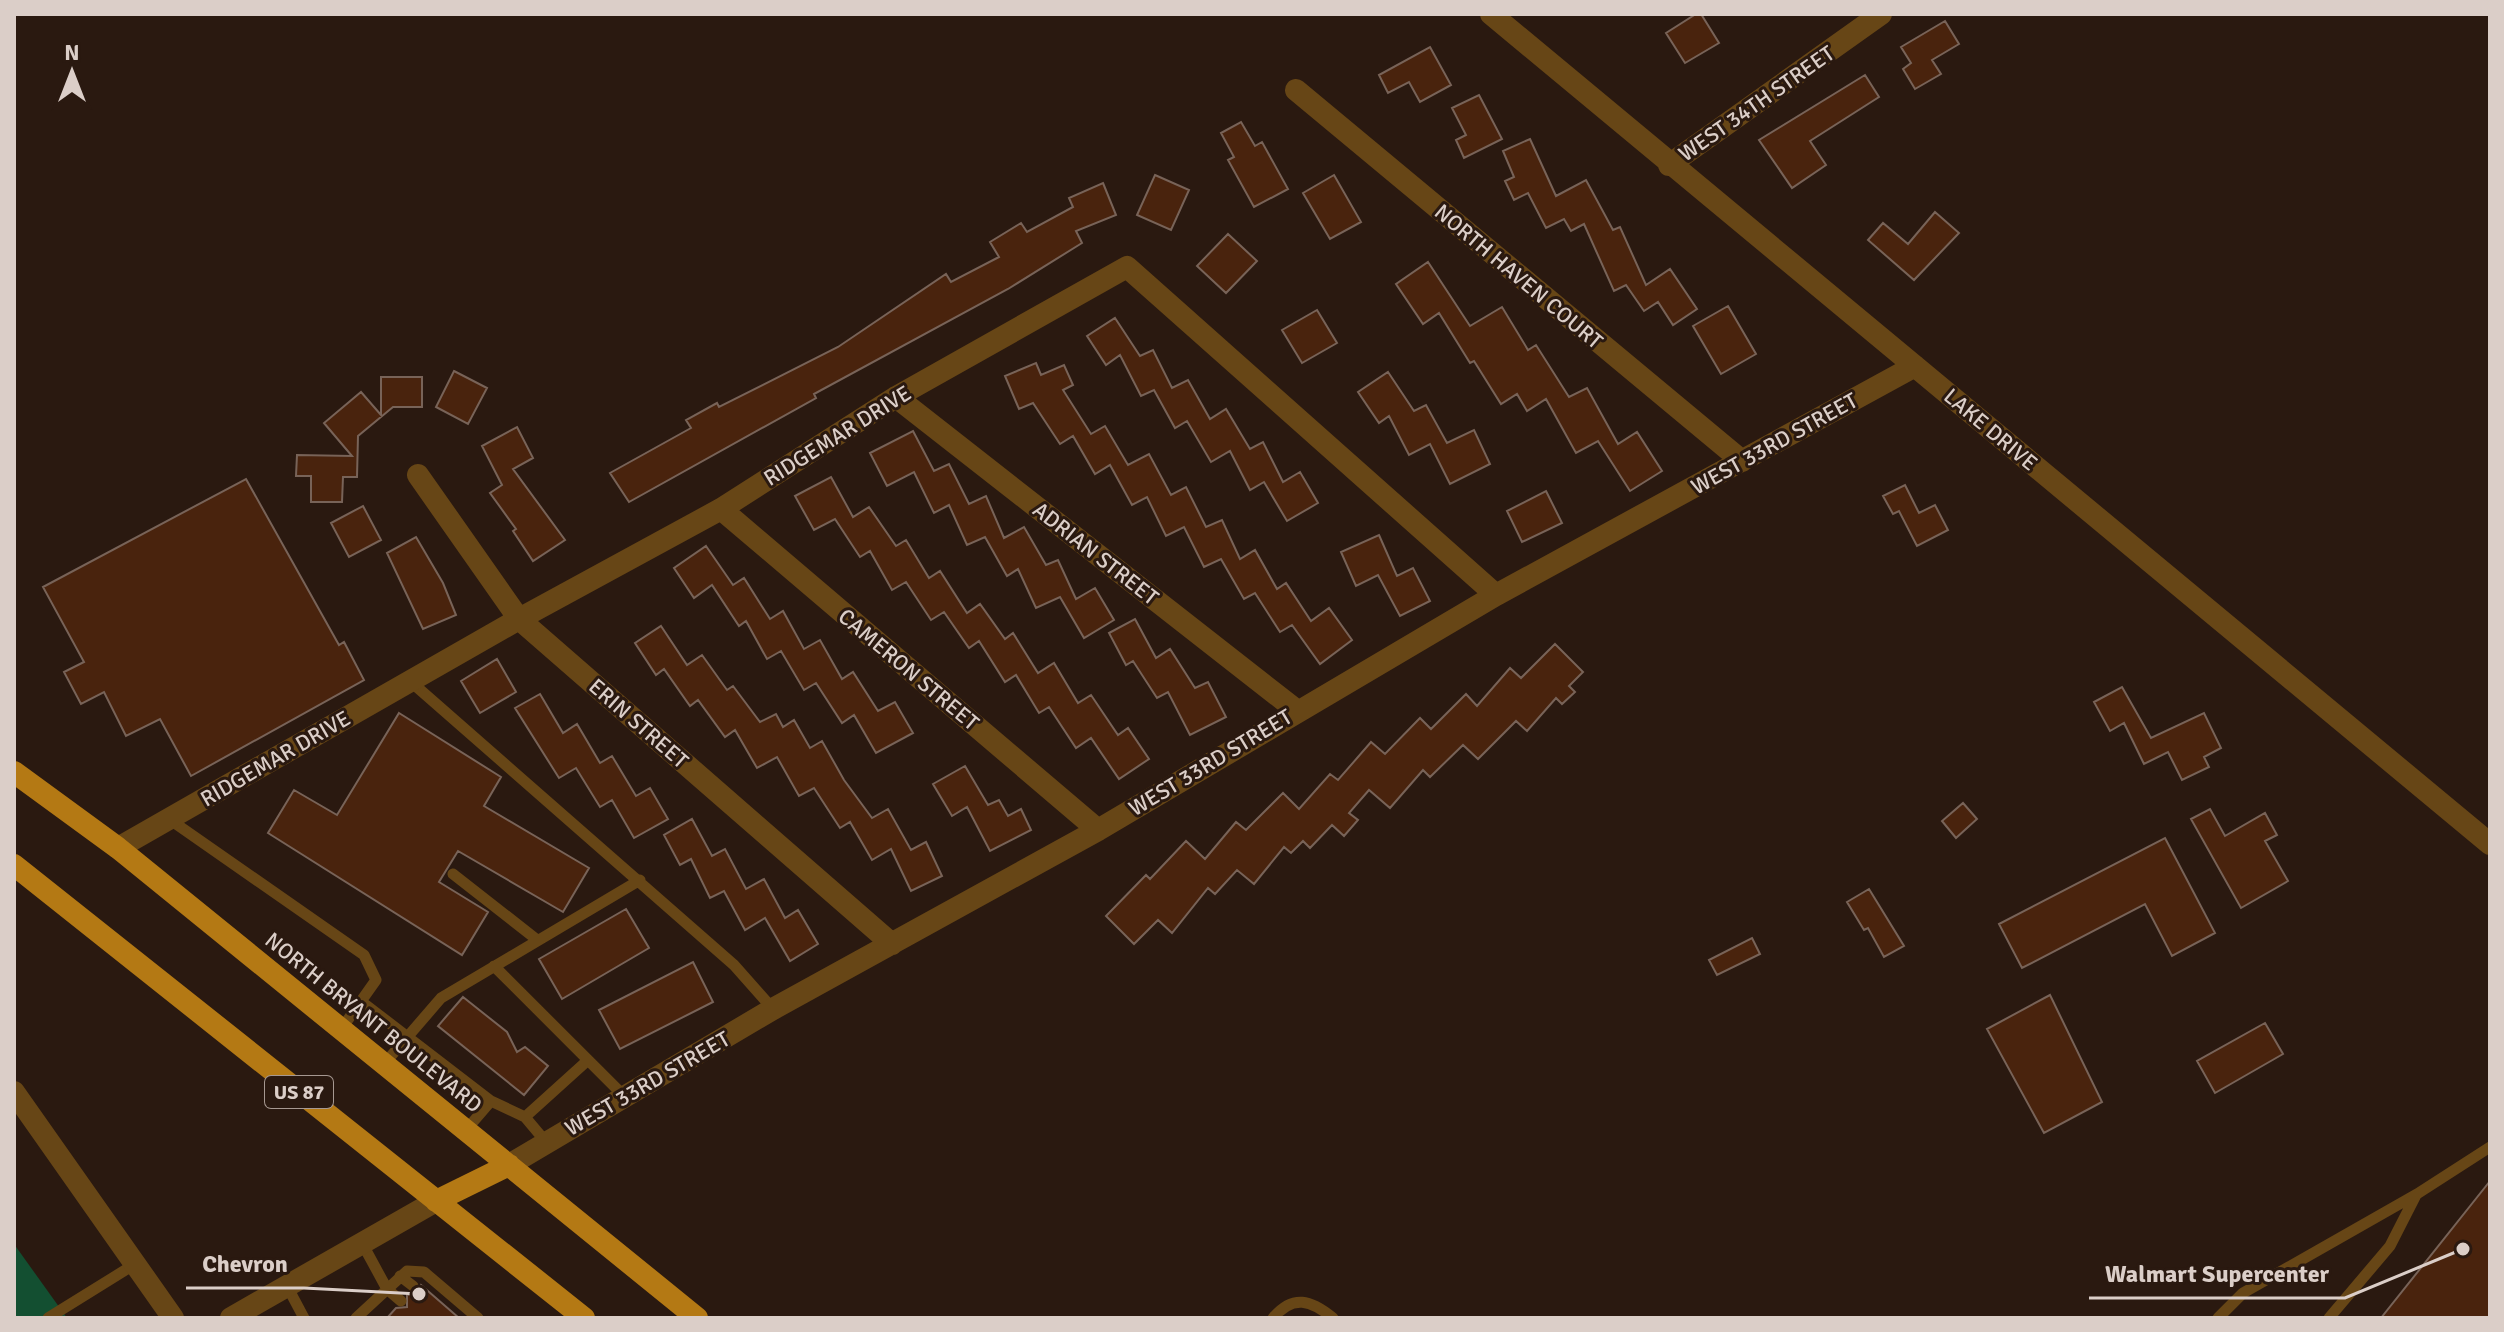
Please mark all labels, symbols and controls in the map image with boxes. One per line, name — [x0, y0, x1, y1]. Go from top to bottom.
north arrow — [32, 32, 112, 112]
text: N — [64, 39, 80, 66]
street label: WEST 34TH STREET — [1673, 39, 1840, 167]
street label: NORTH HAVEN COURT — [1429, 198, 1608, 355]
street label: RIDGEMAR DRIVE — [759, 379, 916, 492]
street label: LAKE DRIVE — [1938, 382, 2043, 476]
street label: WEST 33RD STREET — [1686, 386, 1862, 500]
street label: ADRIAN STREET — [1027, 496, 1164, 611]
street label: CAMERON STREET — [833, 603, 985, 736]
street label: ERIN STREET — [583, 673, 694, 774]
street label: WEST 33RD STREET — [1124, 703, 1297, 822]
street label: RIDGEMAR DRIVE — [195, 705, 355, 812]
street label: NORTH BRYANT BOULEVARD — [260, 927, 488, 1118]
street label: WEST 33RD STREET — [560, 1025, 735, 1142]
road number: US 87 — [265, 1076, 333, 1108]
callout: Chevron — [186, 1240, 304, 1288]
text: Chevron — [202, 1249, 288, 1279]
callout: Walmart Supercenter — [2089, 1250, 2345, 1298]
text: Walmart Supercenter — [2105, 1259, 2330, 1289]

